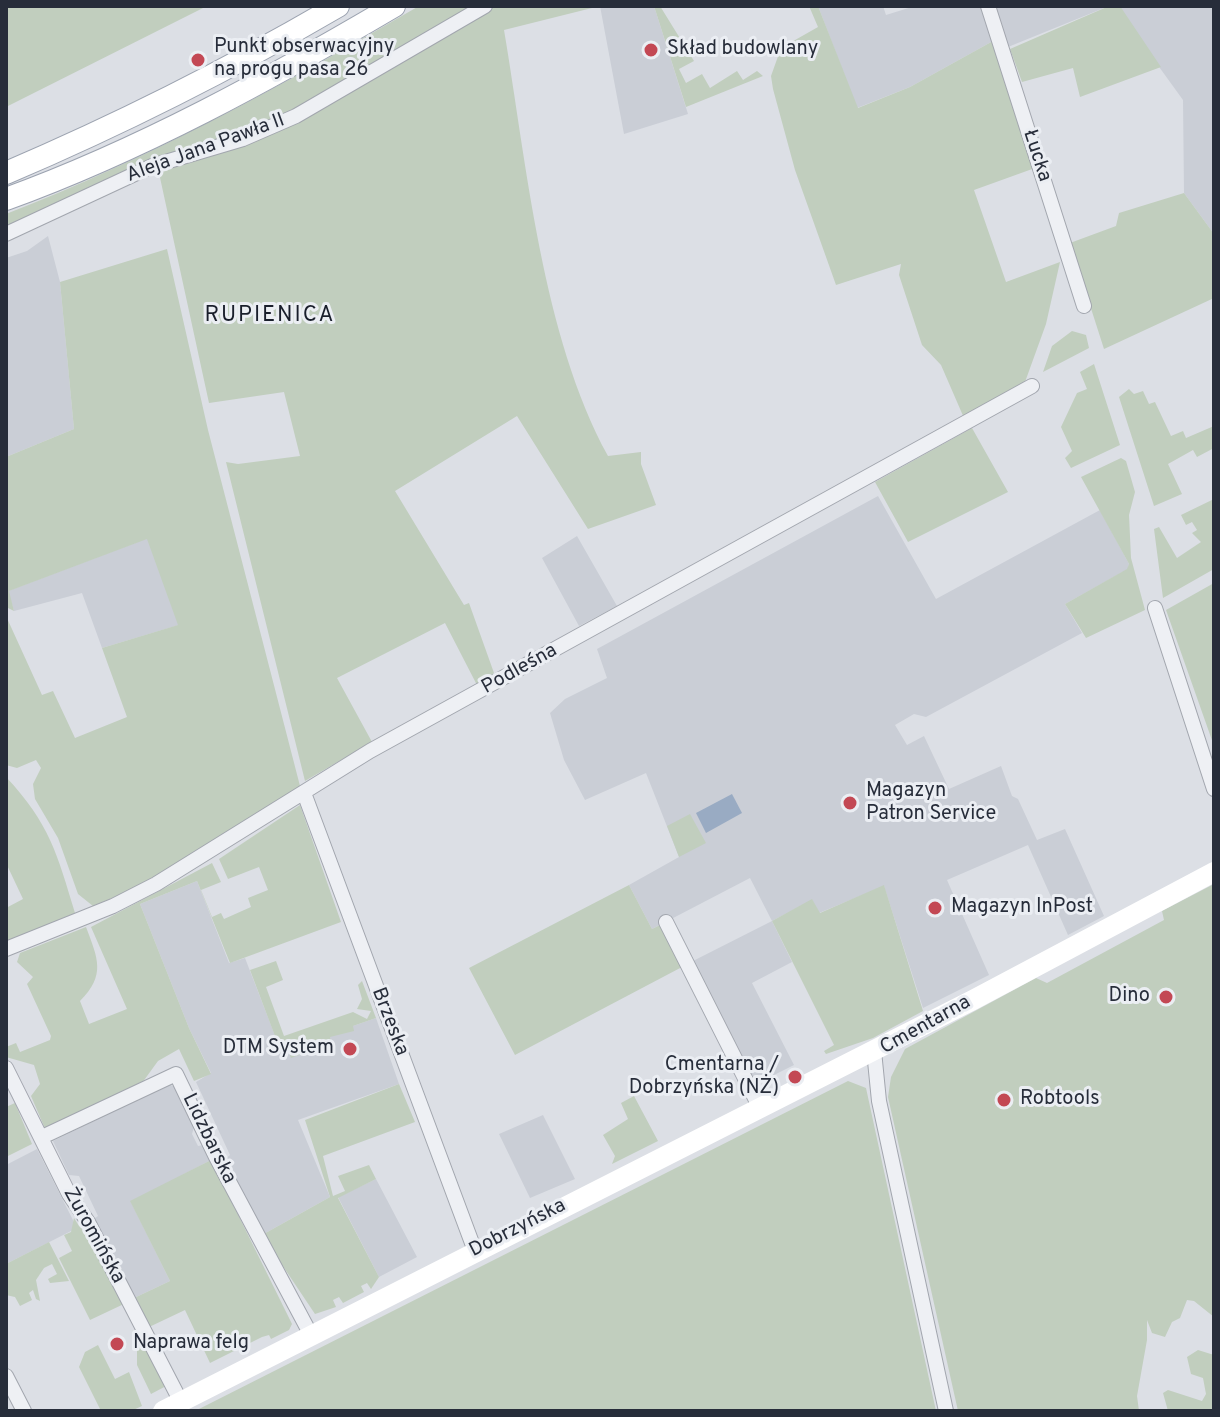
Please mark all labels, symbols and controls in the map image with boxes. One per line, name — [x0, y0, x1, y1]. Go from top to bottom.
place label: Punkt obserwacyjny na progu pasa 26 — [214, 36, 394, 83]
place label: Skład budowlany — [667, 38, 818, 62]
marker: Skład budowlany — [642, 41, 660, 59]
marker: Punkt obserwacyjny na progu pasa 26 — [189, 51, 207, 69]
street label: Aleja Jana Pawła II — [124, 109, 288, 189]
street label: Łucka — [1016, 127, 1056, 185]
district label: RUPIENICA — [204, 304, 336, 330]
street label: Podleśna — [478, 639, 562, 701]
place label: Magazyn Patron Service — [866, 780, 996, 827]
marker: Magazyn Patron Service — [841, 794, 859, 812]
place label: Magazyn InPost — [951, 896, 1093, 920]
marker: Magazyn InPost — [926, 899, 944, 917]
street label: Brzeska — [365, 984, 413, 1060]
place label: Dino — [1109, 985, 1150, 1009]
marker: Dino — [1157, 988, 1175, 1006]
street label: Cmentarna — [877, 991, 975, 1061]
place label: DTM System — [223, 1037, 334, 1061]
marker: DTM System — [341, 1040, 359, 1058]
place label: Cmentarna / Dobrzyńska (NŻ) — [629, 1054, 779, 1101]
marker: Cmentarna / Dobrzyńska (NŻ) — [786, 1068, 804, 1086]
place label: Robtools — [1020, 1088, 1100, 1112]
street label: Lidzbarska — [176, 1090, 240, 1188]
marker: Robtools — [995, 1091, 1013, 1109]
street label: Żuromińska — [57, 1184, 129, 1288]
street label: Dobrzyńska — [466, 1194, 570, 1264]
place label: Naprawa felg — [133, 1332, 249, 1356]
marker: Naprawa felg — [108, 1335, 126, 1353]

